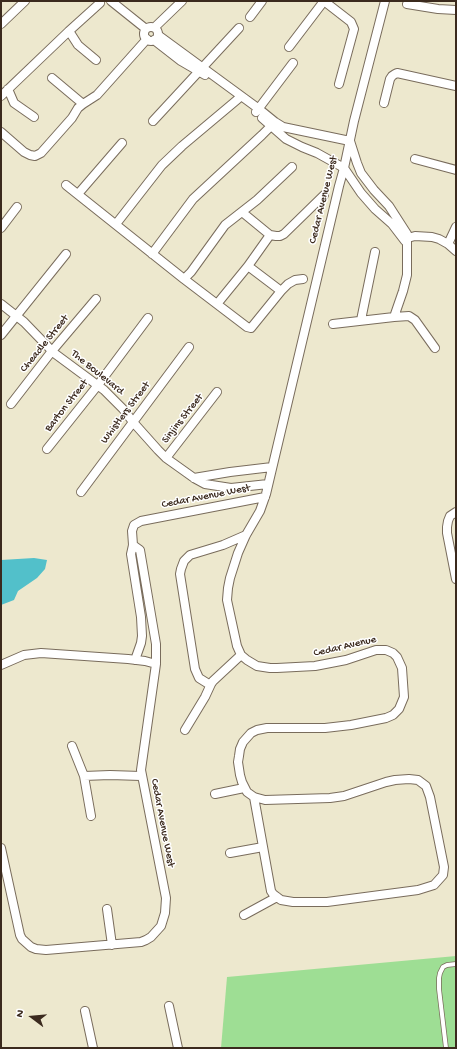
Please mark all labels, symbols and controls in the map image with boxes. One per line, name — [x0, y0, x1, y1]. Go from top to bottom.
street label: Cedar Avenue West — [307, 155, 341, 245]
street label: Cheadle Street — [18, 313, 72, 375]
street label: The Boulevard — [68, 348, 126, 398]
street label: Barton Street — [42, 377, 92, 435]
street label: Whistlers Street — [98, 379, 154, 447]
street label: Sinjins Street — [159, 391, 207, 447]
street label: Cedar Avenue West — [161, 482, 251, 512]
street label: Cedar Avenue — [312, 633, 378, 661]
street label: Cedar Avenue West — [147, 778, 177, 868]
north arrow — [12, 997, 52, 1037]
text: N — [14, 1009, 27, 1019]

